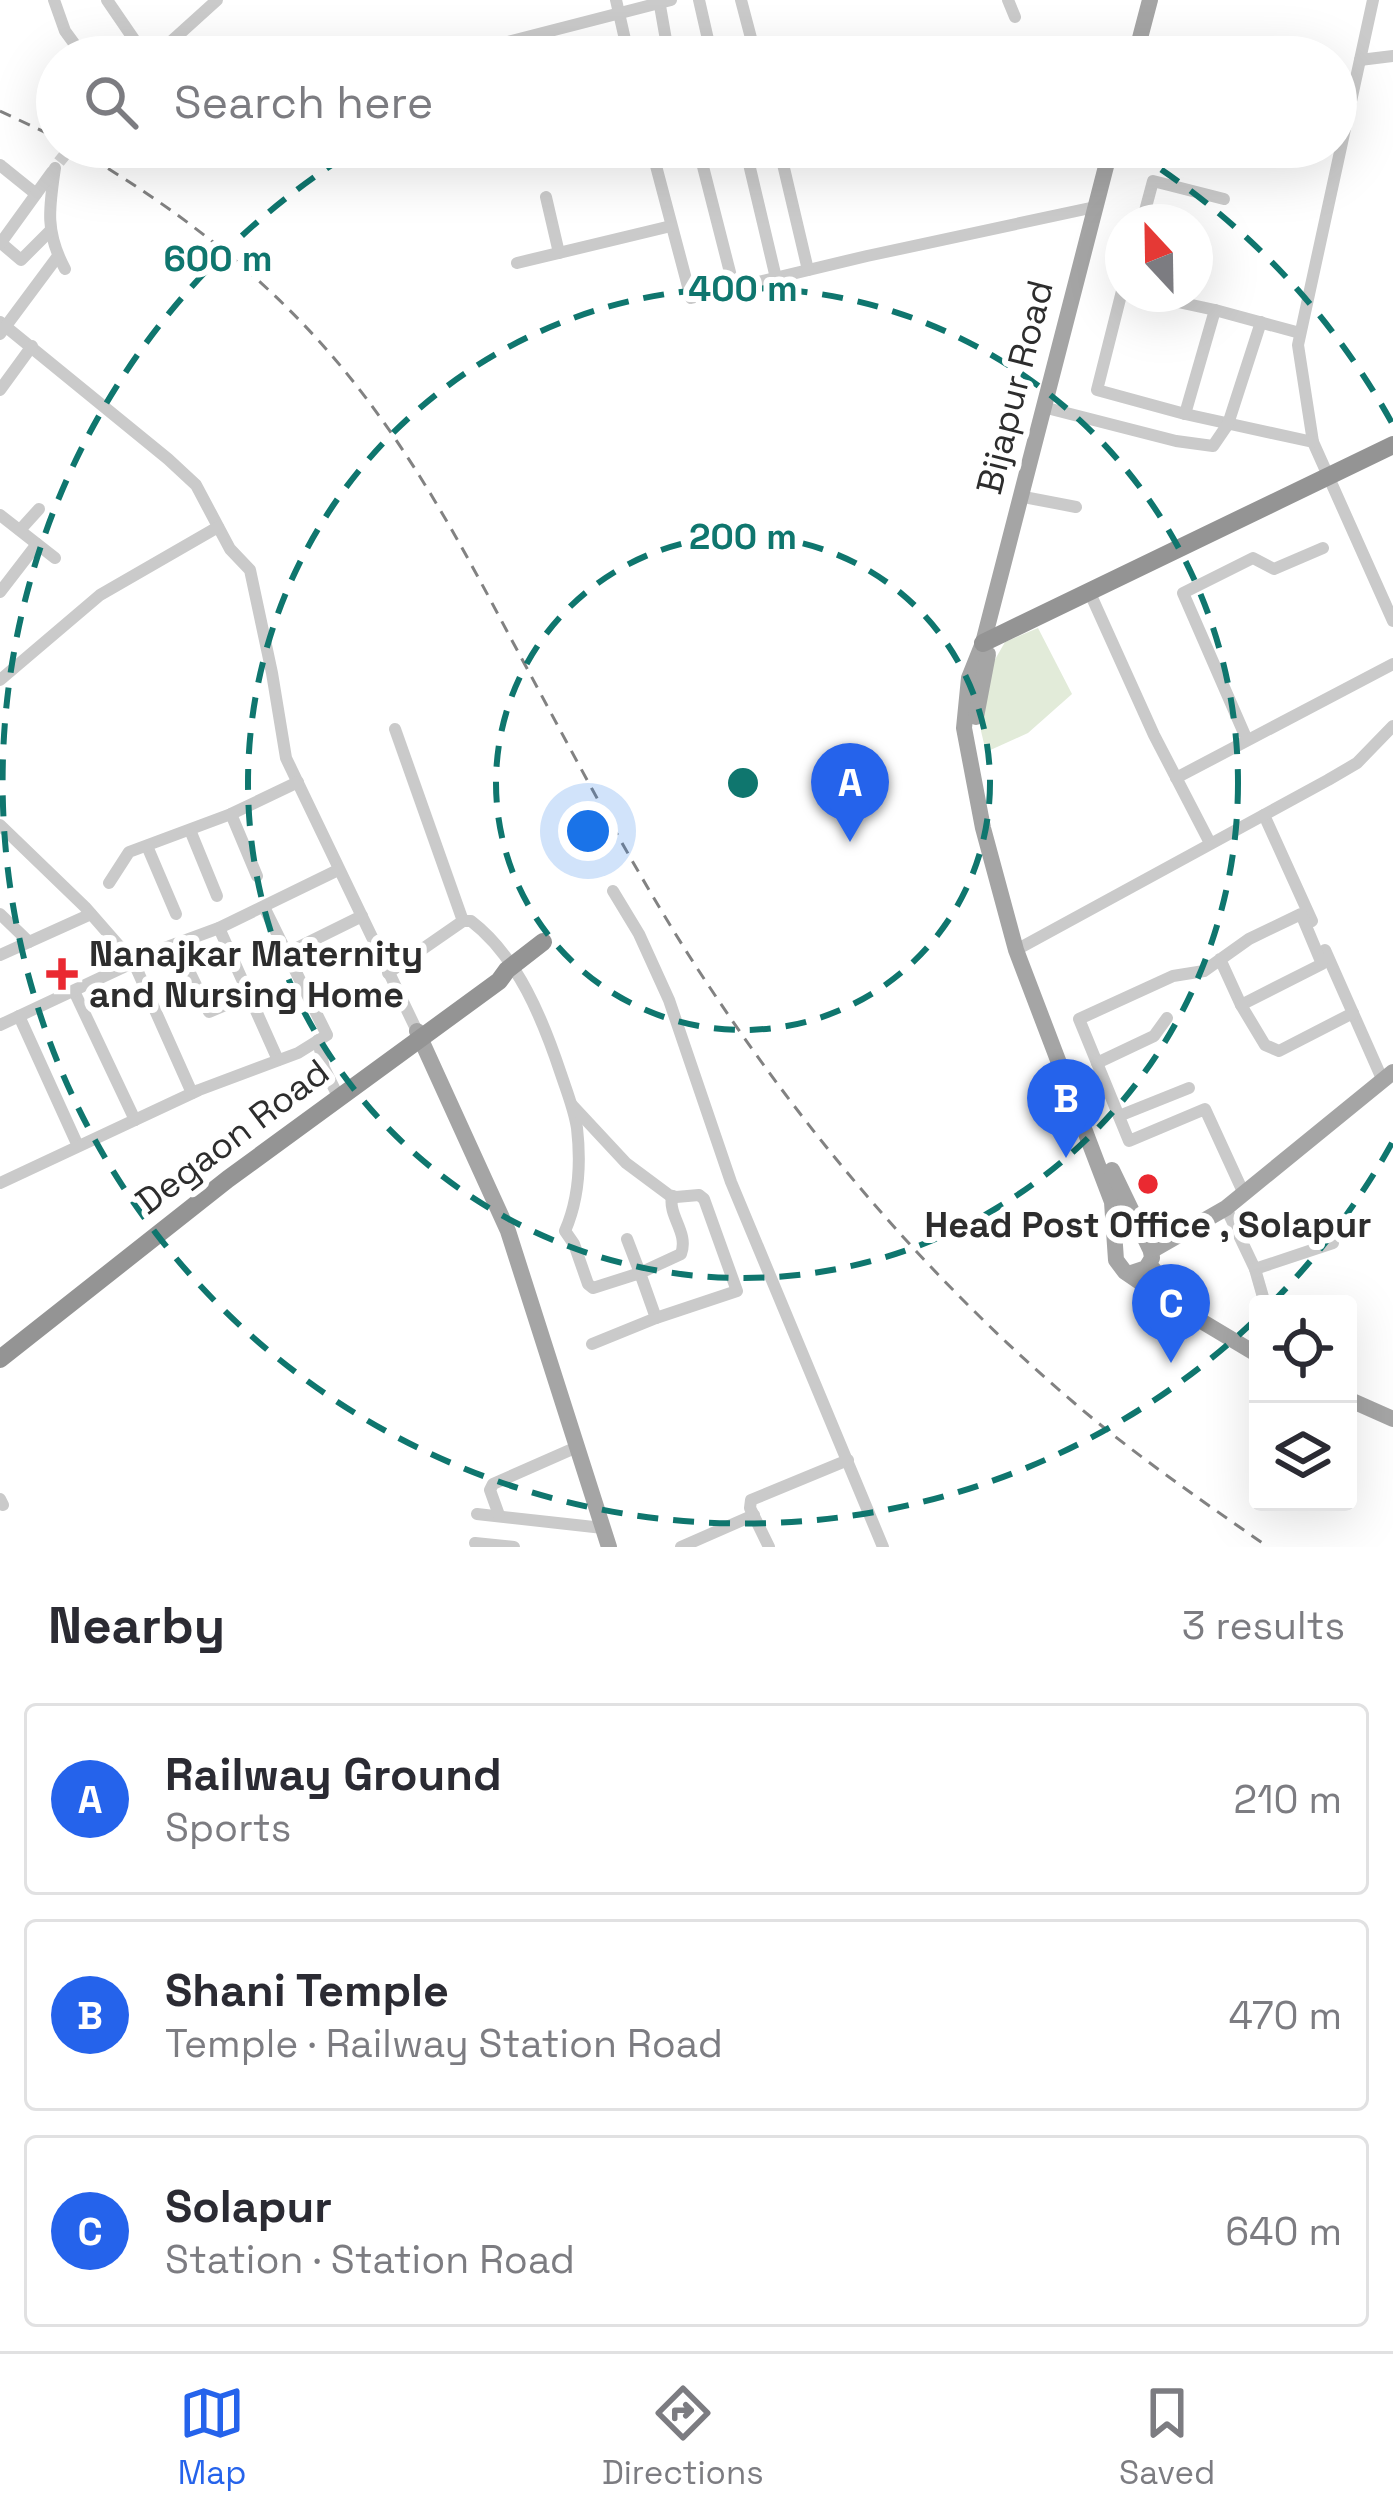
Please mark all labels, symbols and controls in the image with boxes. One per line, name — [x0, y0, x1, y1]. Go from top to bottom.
search box — [36, 36, 1357, 168]
icon: search — [78, 69, 144, 135]
text: Search here — [174, 74, 433, 131]
north arrow — [1105, 204, 1213, 312]
text: 600 m — [164, 236, 272, 282]
text: 400 m — [688, 266, 798, 312]
street label: Bijapur Road — [966, 276, 1064, 499]
text: 200 m — [689, 514, 797, 560]
pin: A — [811, 743, 889, 842]
centre of rings — [722, 762, 764, 804]
your location — [558, 801, 618, 861]
place label: Nanajkar Maternity and Nursing Home — [89, 931, 423, 1018]
marker: Nanajkar Maternity and Nursing Home — [46, 958, 78, 990]
street label: Degaon Road — [127, 1049, 338, 1225]
pin: B — [1027, 1059, 1105, 1158]
marker: Head Post Office , Solapur — [1135, 1171, 1161, 1197]
place label: Head Post Office , Solapur — [925, 1202, 1371, 1248]
pin: C — [1132, 1264, 1210, 1363]
map controls — [1249, 1295, 1357, 1511]
button: locate — [1249, 1295, 1357, 1403]
button: layers — [1249, 1403, 1357, 1511]
text: Nearby — [48, 1593, 225, 1658]
text: 3 results — [1182, 1601, 1345, 1650]
text: Railway Ground — [165, 1746, 502, 1803]
text: A — [78, 1775, 102, 1824]
text: 210 m — [1234, 1775, 1342, 1824]
text: Sports — [165, 1803, 291, 1852]
text: Shani Temple — [165, 1962, 449, 2019]
text: B — [77, 1991, 103, 2040]
text: 470 m — [1229, 1991, 1342, 2040]
text: Temple · Railway Station Road — [165, 2019, 723, 2068]
text: Solapur — [165, 2178, 332, 2235]
text: C — [77, 2207, 103, 2256]
text: 640 m — [1225, 2207, 1342, 2256]
text: Station · Station Road — [165, 2235, 575, 2284]
tab: Map — [178, 2380, 246, 2494]
tab: Directions — [602, 2380, 764, 2494]
tab: Saved — [1119, 2380, 1215, 2494]

